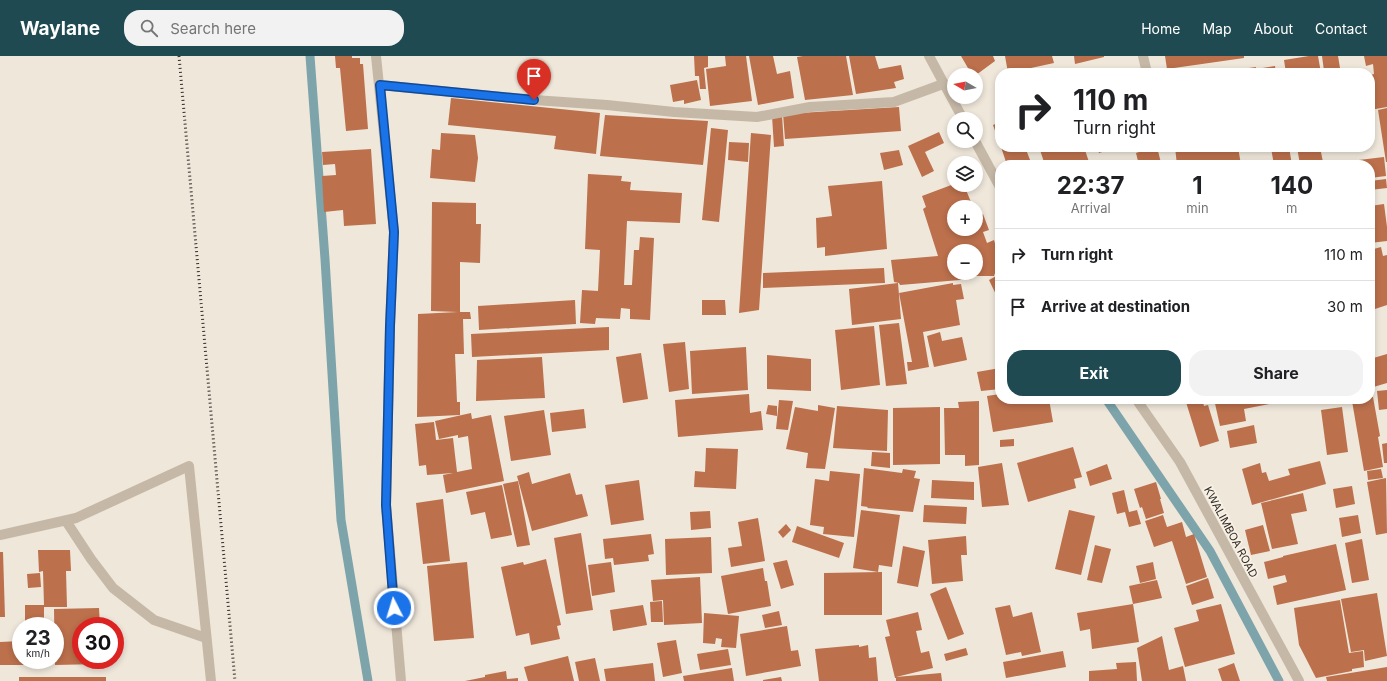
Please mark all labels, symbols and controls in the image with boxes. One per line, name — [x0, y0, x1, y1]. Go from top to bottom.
search box — [124, 10, 404, 46]
text: Waylane — [20, 17, 100, 40]
icon: search — [138, 17, 160, 39]
text: Search here — [170, 19, 256, 38]
text: Home — [1141, 20, 1180, 37]
text: Map — [1202, 20, 1232, 37]
text: About — [1254, 20, 1293, 37]
text: Contact — [1315, 20, 1367, 37]
pin — [517, 59, 551, 100]
icon: arrive — [523, 65, 545, 87]
north arrow — [947, 68, 983, 104]
map controls — [947, 68, 983, 280]
text: 110 m — [1073, 83, 1148, 117]
icon: right — [1007, 84, 1059, 136]
button: search — [947, 112, 983, 148]
text: Turn right — [1073, 117, 1156, 138]
button: layers — [947, 156, 983, 192]
text: 22:37 — [1057, 171, 1125, 200]
text: 1 — [1192, 171, 1203, 200]
text: 140 — [1270, 171, 1313, 200]
button: + — [947, 200, 983, 236]
text: Arrival — [1071, 200, 1111, 216]
text: min — [1186, 200, 1209, 216]
text: m — [1286, 200, 1297, 216]
button: − — [947, 244, 983, 280]
icon: right — [1007, 244, 1029, 266]
text: Turn right — [1041, 245, 1113, 264]
text: 110 m — [1324, 245, 1363, 264]
icon: arrive — [1007, 296, 1029, 318]
text: Arrive at destination — [1041, 297, 1190, 316]
text: 30 m — [1327, 297, 1363, 316]
button: Exit — [1007, 350, 1181, 396]
button: Share — [1189, 350, 1363, 396]
street label: KWALIMBOA ROAD — [1201, 484, 1261, 580]
position arrow — [373, 587, 415, 629]
speed limit sign: 30 — [72, 617, 124, 669]
text: 23 — [25, 626, 51, 650]
text: km/h — [26, 647, 50, 659]

